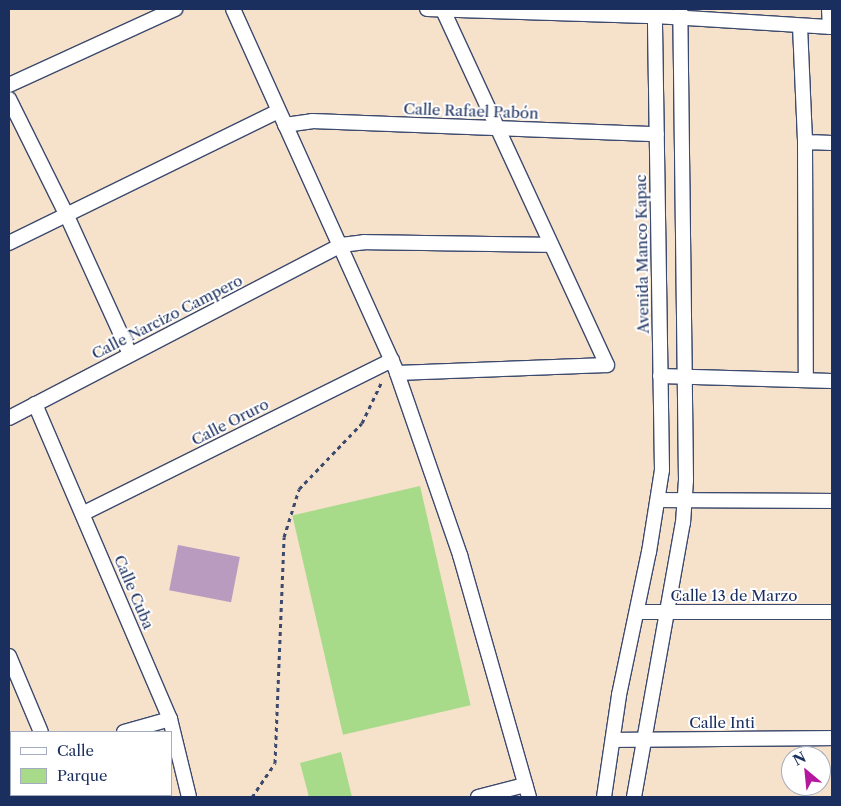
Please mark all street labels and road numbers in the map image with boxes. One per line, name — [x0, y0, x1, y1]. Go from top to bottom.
street label: Calle Rafael Pabón — [403, 100, 539, 122]
street label: Avenida Manco Kapac — [632, 174, 652, 334]
street label: Calle Narcizo Campero — [89, 271, 245, 363]
street label: Calle Oruro — [188, 395, 272, 449]
street label: Calle Cuba — [110, 552, 158, 632]
street label: Calle 13 de Marzo — [670, 587, 798, 605]
street label: Calle Inti — [689, 714, 755, 732]

